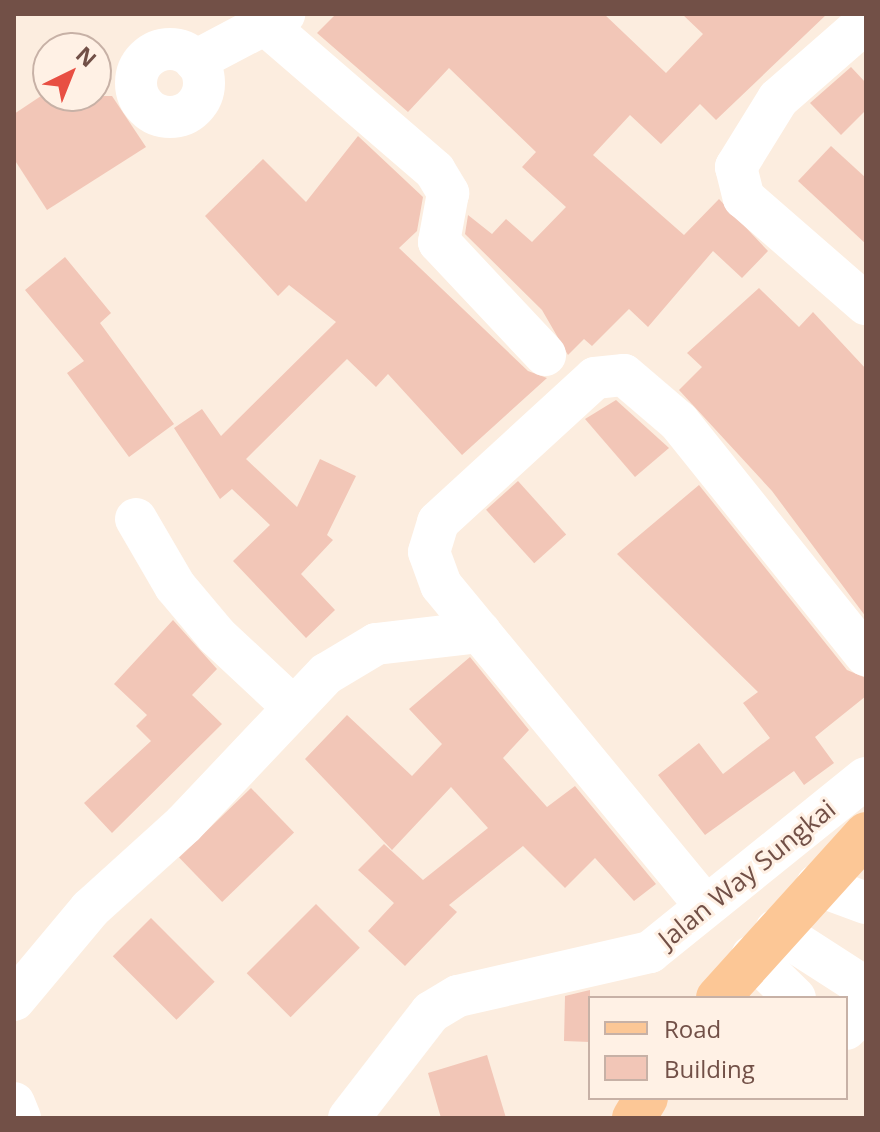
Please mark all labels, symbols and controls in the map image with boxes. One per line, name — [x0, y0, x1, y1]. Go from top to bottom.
north arrow — [32, 32, 112, 112]
text: N — [70, 39, 104, 73]
street label: Jalan Way Sungkai — [652, 793, 842, 955]
legend — [588, 996, 848, 1100]
text: Road — [664, 1012, 721, 1045]
text: Building — [664, 1052, 755, 1085]

